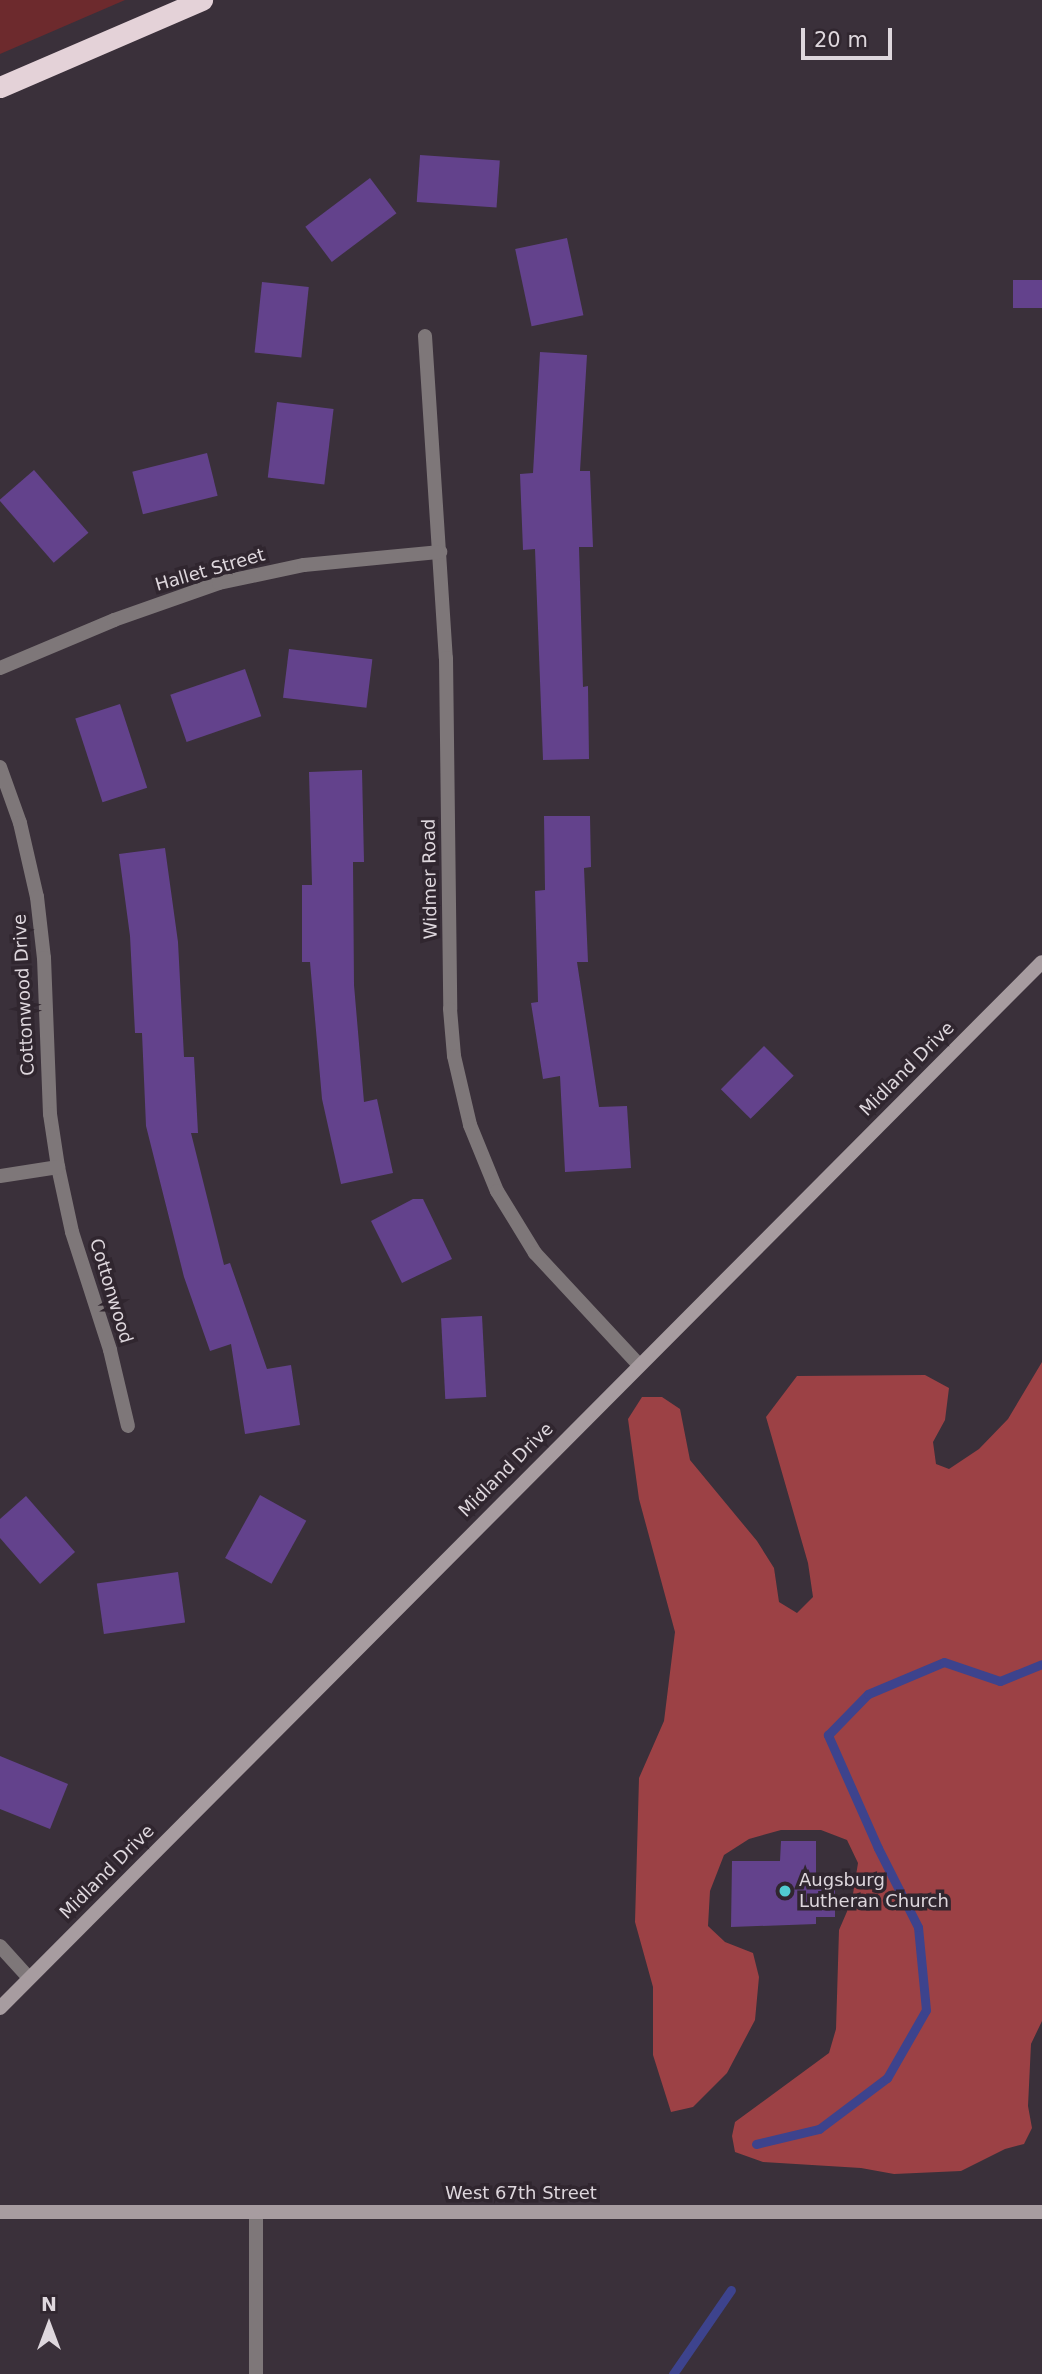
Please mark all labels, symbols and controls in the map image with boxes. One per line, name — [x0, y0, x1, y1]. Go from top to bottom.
scale bar — [804, 14, 895, 58]
text: 20 m — [814, 28, 868, 52]
street label: Hallet Street — [153, 544, 267, 596]
street label: Widmer Road — [418, 818, 442, 940]
street label: Cottonwood Drive — [9, 914, 39, 1076]
street label: Midland Drive — [855, 1017, 959, 1121]
street label: Cottonwood — [85, 1236, 137, 1346]
street label: Midland Drive — [454, 1418, 558, 1522]
street label: Midland Drive — [55, 1820, 159, 1924]
place label: Augsburg Lutheran Church — [799, 1870, 949, 1912]
marker: Augsburg Lutheran Church — [777, 1883, 793, 1899]
street label: West 67th Street — [445, 2182, 597, 2204]
north arrow — [14, 2290, 84, 2360]
text: N — [41, 2293, 57, 2315]

